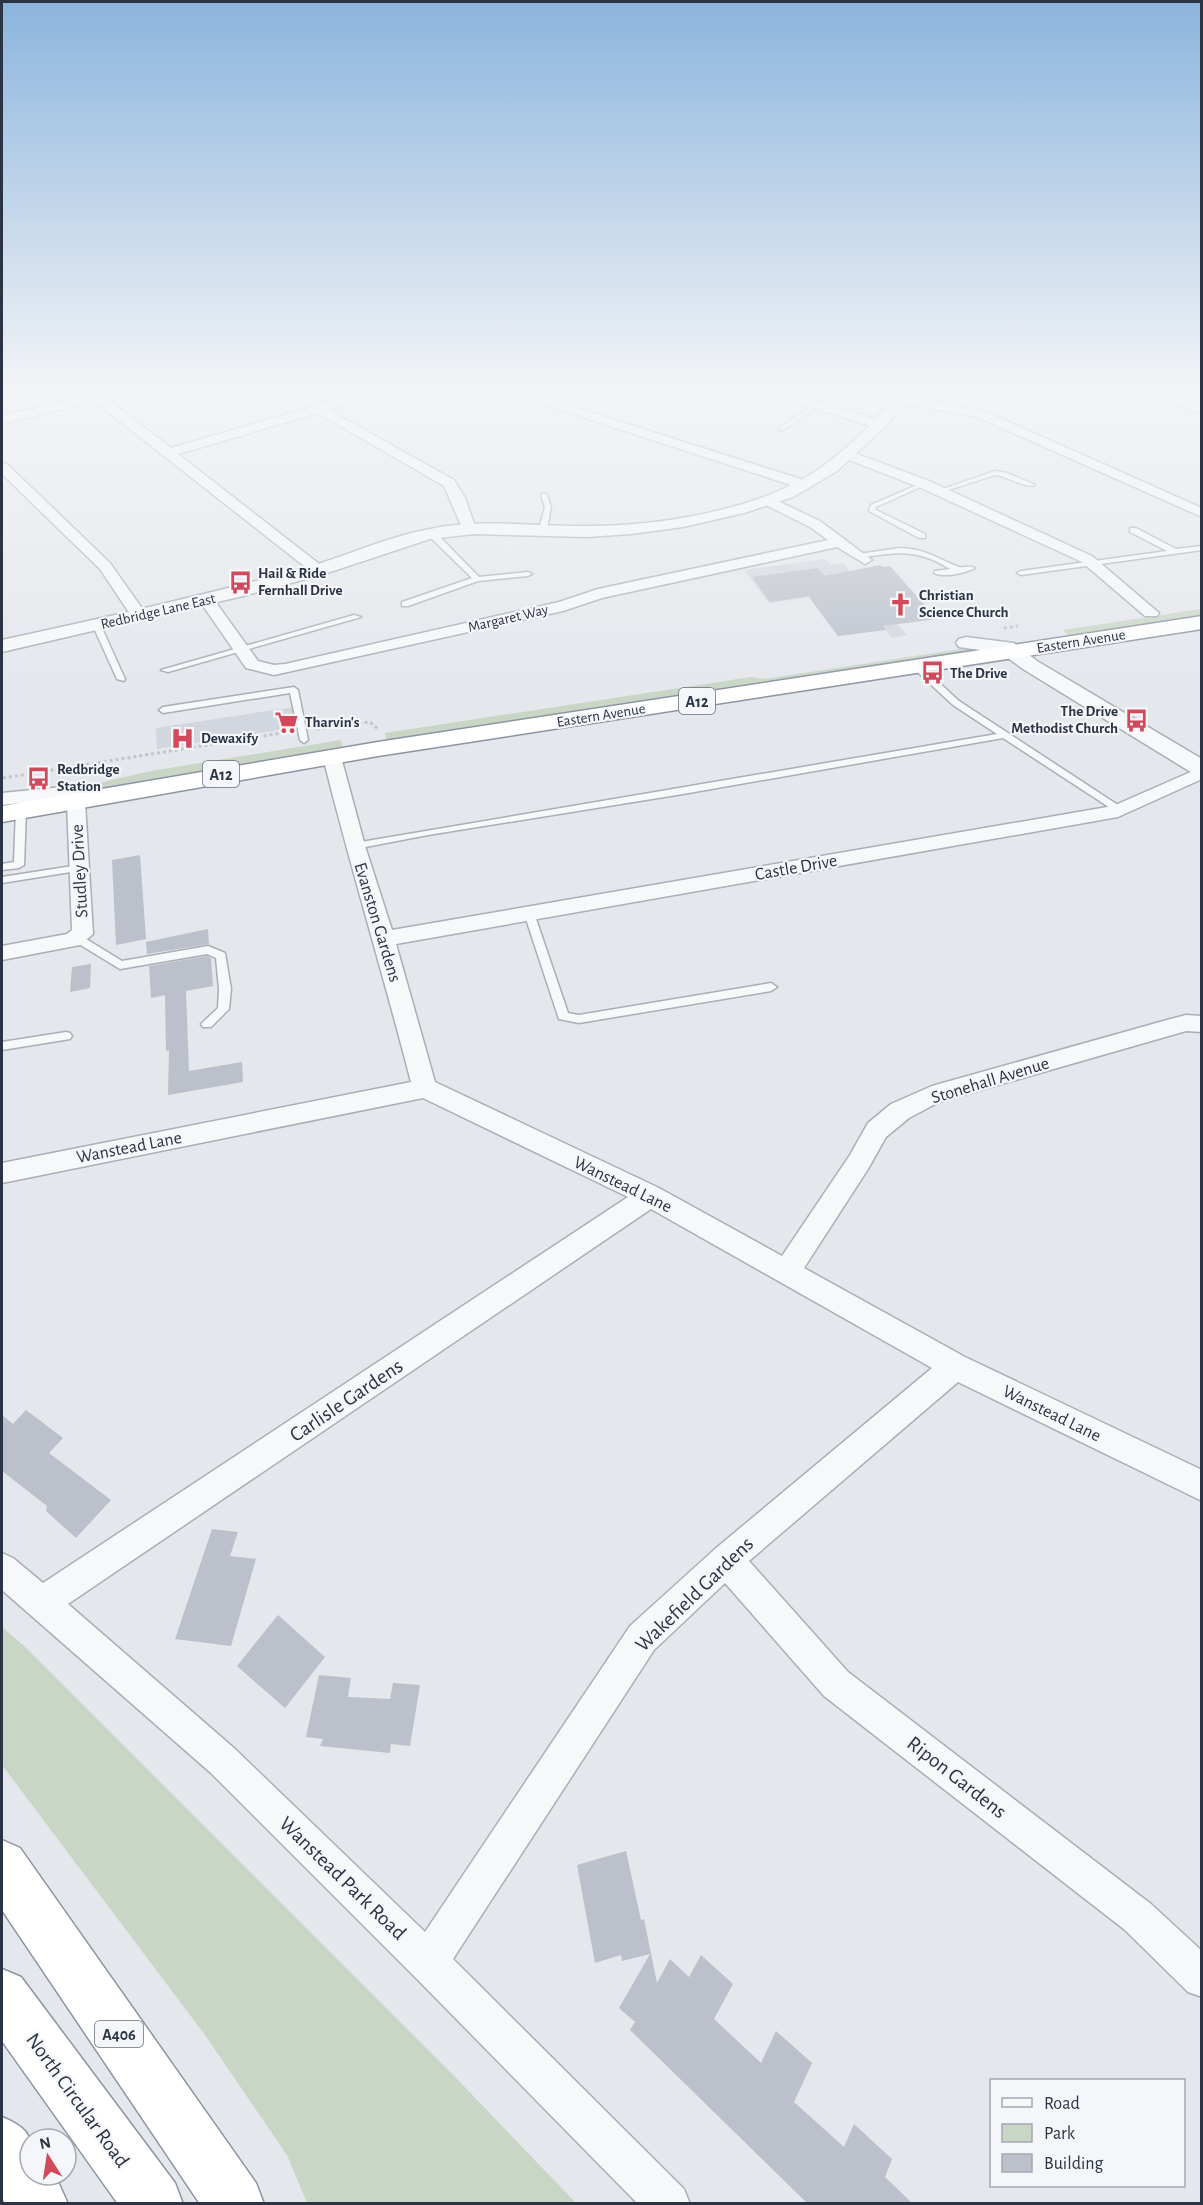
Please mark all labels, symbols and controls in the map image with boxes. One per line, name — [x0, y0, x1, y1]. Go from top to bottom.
place label: Hail & Ride Fernhall Drive — [258, 566, 343, 598]
bus stop icon: Hail & Ride Fernhall Drive — [227, 569, 253, 595]
place label: Christian Science Church — [919, 588, 1009, 620]
street label: Redbridge Lane East — [99, 591, 217, 632]
church icon: Christian Science Church — [888, 591, 914, 617]
street label: Margaret Way — [467, 602, 550, 635]
street label: Eastern Avenue — [1036, 627, 1127, 656]
bus stop icon: The Drive — [919, 660, 945, 686]
place label: The Drive — [950, 666, 1007, 681]
road number: A12 — [679, 688, 715, 714]
street label: Eastern Avenue — [556, 701, 647, 730]
place label: The Drive Methodist Church — [1011, 704, 1118, 736]
bus stop icon: The Drive Methodist Church — [1123, 707, 1149, 733]
supermarket icon: Tharvin's — [274, 709, 300, 735]
place label: Tharvin's — [305, 715, 360, 730]
hospital icon: Dewaxify — [170, 725, 196, 751]
place label: Dewaxify — [201, 731, 258, 746]
road number: A12 — [203, 761, 239, 787]
place label: Redbridge Station — [57, 762, 120, 794]
bus stop icon: Redbridge Station — [26, 765, 52, 791]
street label: Studley Drive — [69, 824, 91, 918]
street label: Castle Drive — [754, 852, 839, 884]
street label: Evanston Gardens — [350, 860, 404, 984]
street label: Stonehall Avenue — [929, 1054, 1051, 1107]
street label: Wanstead Lane — [75, 1129, 183, 1167]
street label: Wanstead Lane — [571, 1153, 674, 1216]
street label: Carlisle Gardens — [286, 1355, 407, 1446]
street label: Wanstead Lane — [1000, 1382, 1103, 1445]
street label: Wakefield Gardens — [631, 1533, 757, 1656]
street label: Ripon Gardens — [903, 1732, 1010, 1822]
street label: Wanstead Park Road — [275, 1813, 410, 1944]
road number: A406 — [95, 2021, 143, 2047]
street label: North Circular Road — [21, 2028, 135, 2172]
legend — [990, 2079, 1185, 2187]
text: Road — [1044, 2095, 1080, 2113]
text: Park — [1044, 2125, 1076, 2143]
north arrow — [18, 2127, 78, 2187]
text: Building — [1044, 2155, 1104, 2173]

